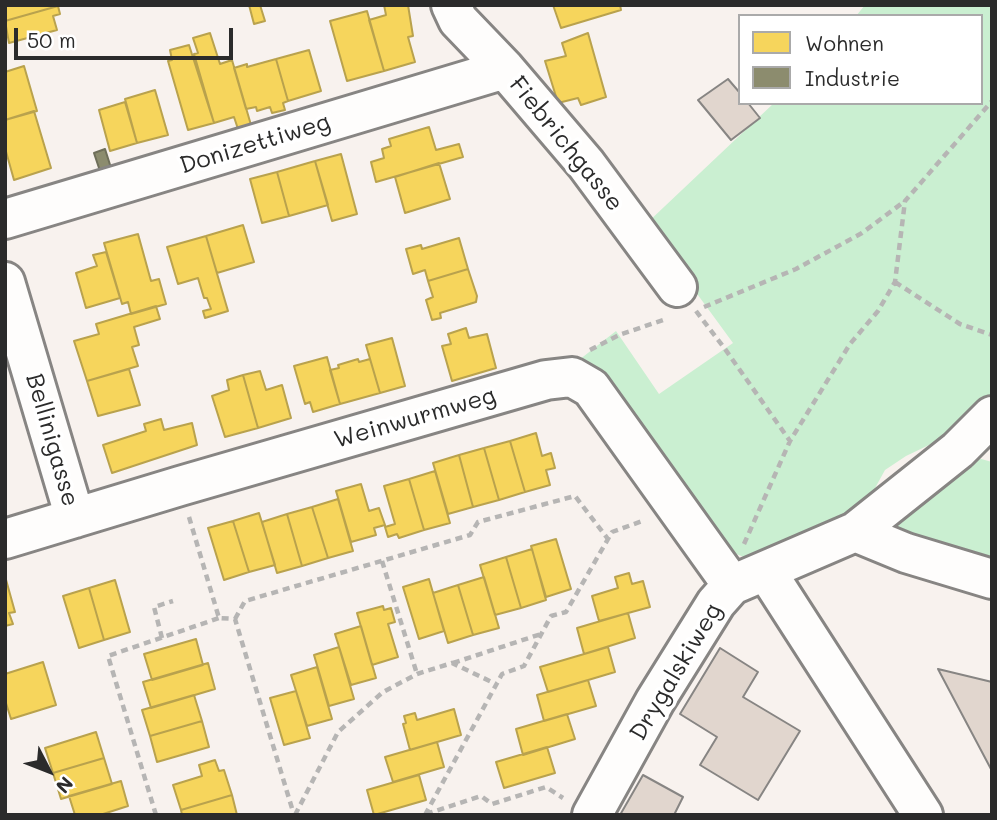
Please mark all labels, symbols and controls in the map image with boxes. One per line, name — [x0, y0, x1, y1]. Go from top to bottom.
scale bar — [18, 14, 236, 58]
legend — [738, 14, 983, 105]
text: 50 m — [27, 26, 76, 53]
text: Wohnen — [805, 29, 884, 56]
text: Industrie — [805, 64, 900, 91]
street label: Fiebrichgasse — [503, 71, 629, 217]
street label: Donizettiweg — [176, 108, 334, 180]
street label: Bellinigasse — [19, 370, 85, 510]
street label: Weinwurmweg — [331, 381, 499, 455]
street label: Drygalskiweg — [624, 598, 728, 746]
north arrow — [14, 736, 84, 806]
text: N — [51, 772, 79, 799]

